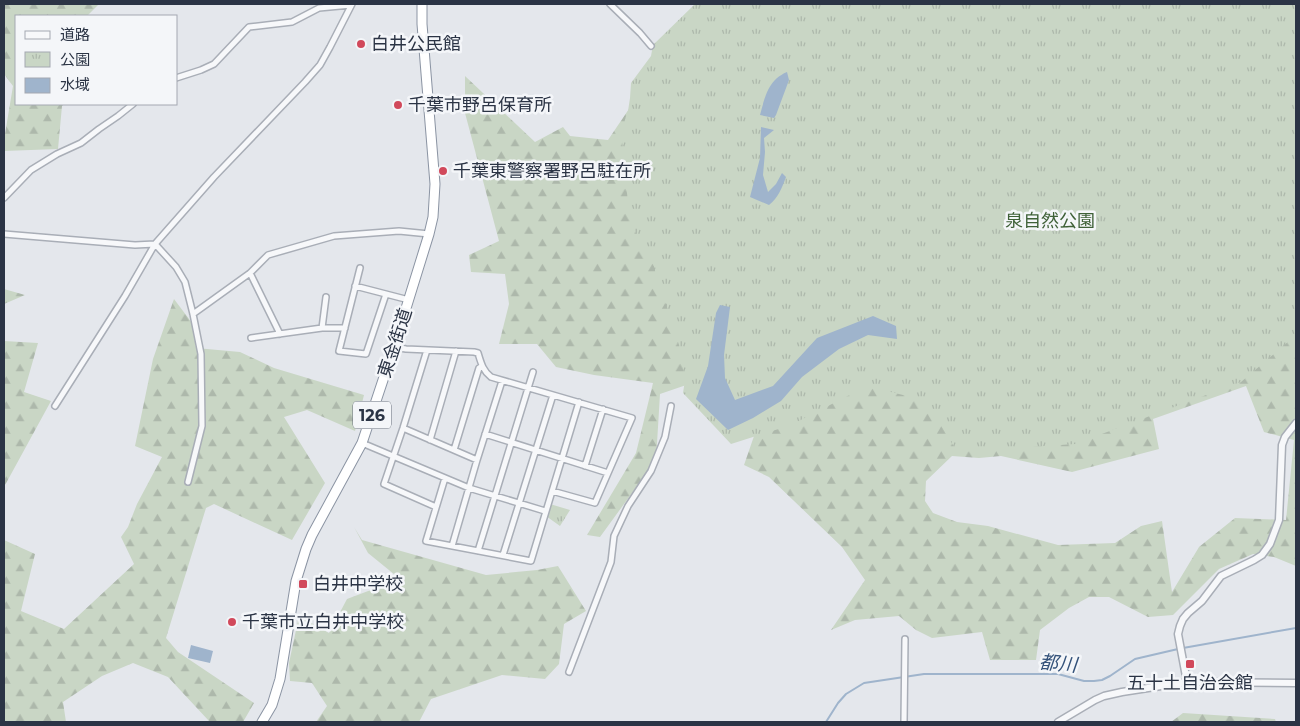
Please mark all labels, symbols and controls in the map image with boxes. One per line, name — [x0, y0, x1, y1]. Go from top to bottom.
legend — [15, 15, 178, 105]
text: 道路 — [60, 25, 90, 44]
place label: 白井公民館 — [371, 33, 461, 55]
marker: 白井公民館 — [355, 38, 367, 50]
text: 公園 — [60, 50, 90, 69]
text: 水域 — [60, 75, 90, 94]
place label: 千葉市野呂保育所 — [408, 94, 552, 116]
marker: 千葉市野呂保育所 — [392, 99, 404, 111]
place label: 千葉東警察署野呂駐在所 — [453, 160, 651, 182]
marker: 千葉東警察署野呂駐在所 — [437, 165, 449, 177]
park label: 泉自然公園 — [1005, 210, 1095, 232]
street label: 東金街道 — [373, 305, 417, 381]
road number: 126 — [353, 402, 391, 428]
place label: 白井中学校 — [313, 573, 403, 595]
marker: 白井中学校 — [297, 578, 309, 590]
place label: 千葉市立白井中学校 — [242, 611, 404, 633]
marker: 千葉市立白井中学校 — [226, 616, 238, 628]
water label: 都川 — [1038, 650, 1080, 677]
marker: 五十土自治会館 — [1184, 658, 1196, 670]
place label: 五十土自治会館 — [1127, 672, 1253, 694]

